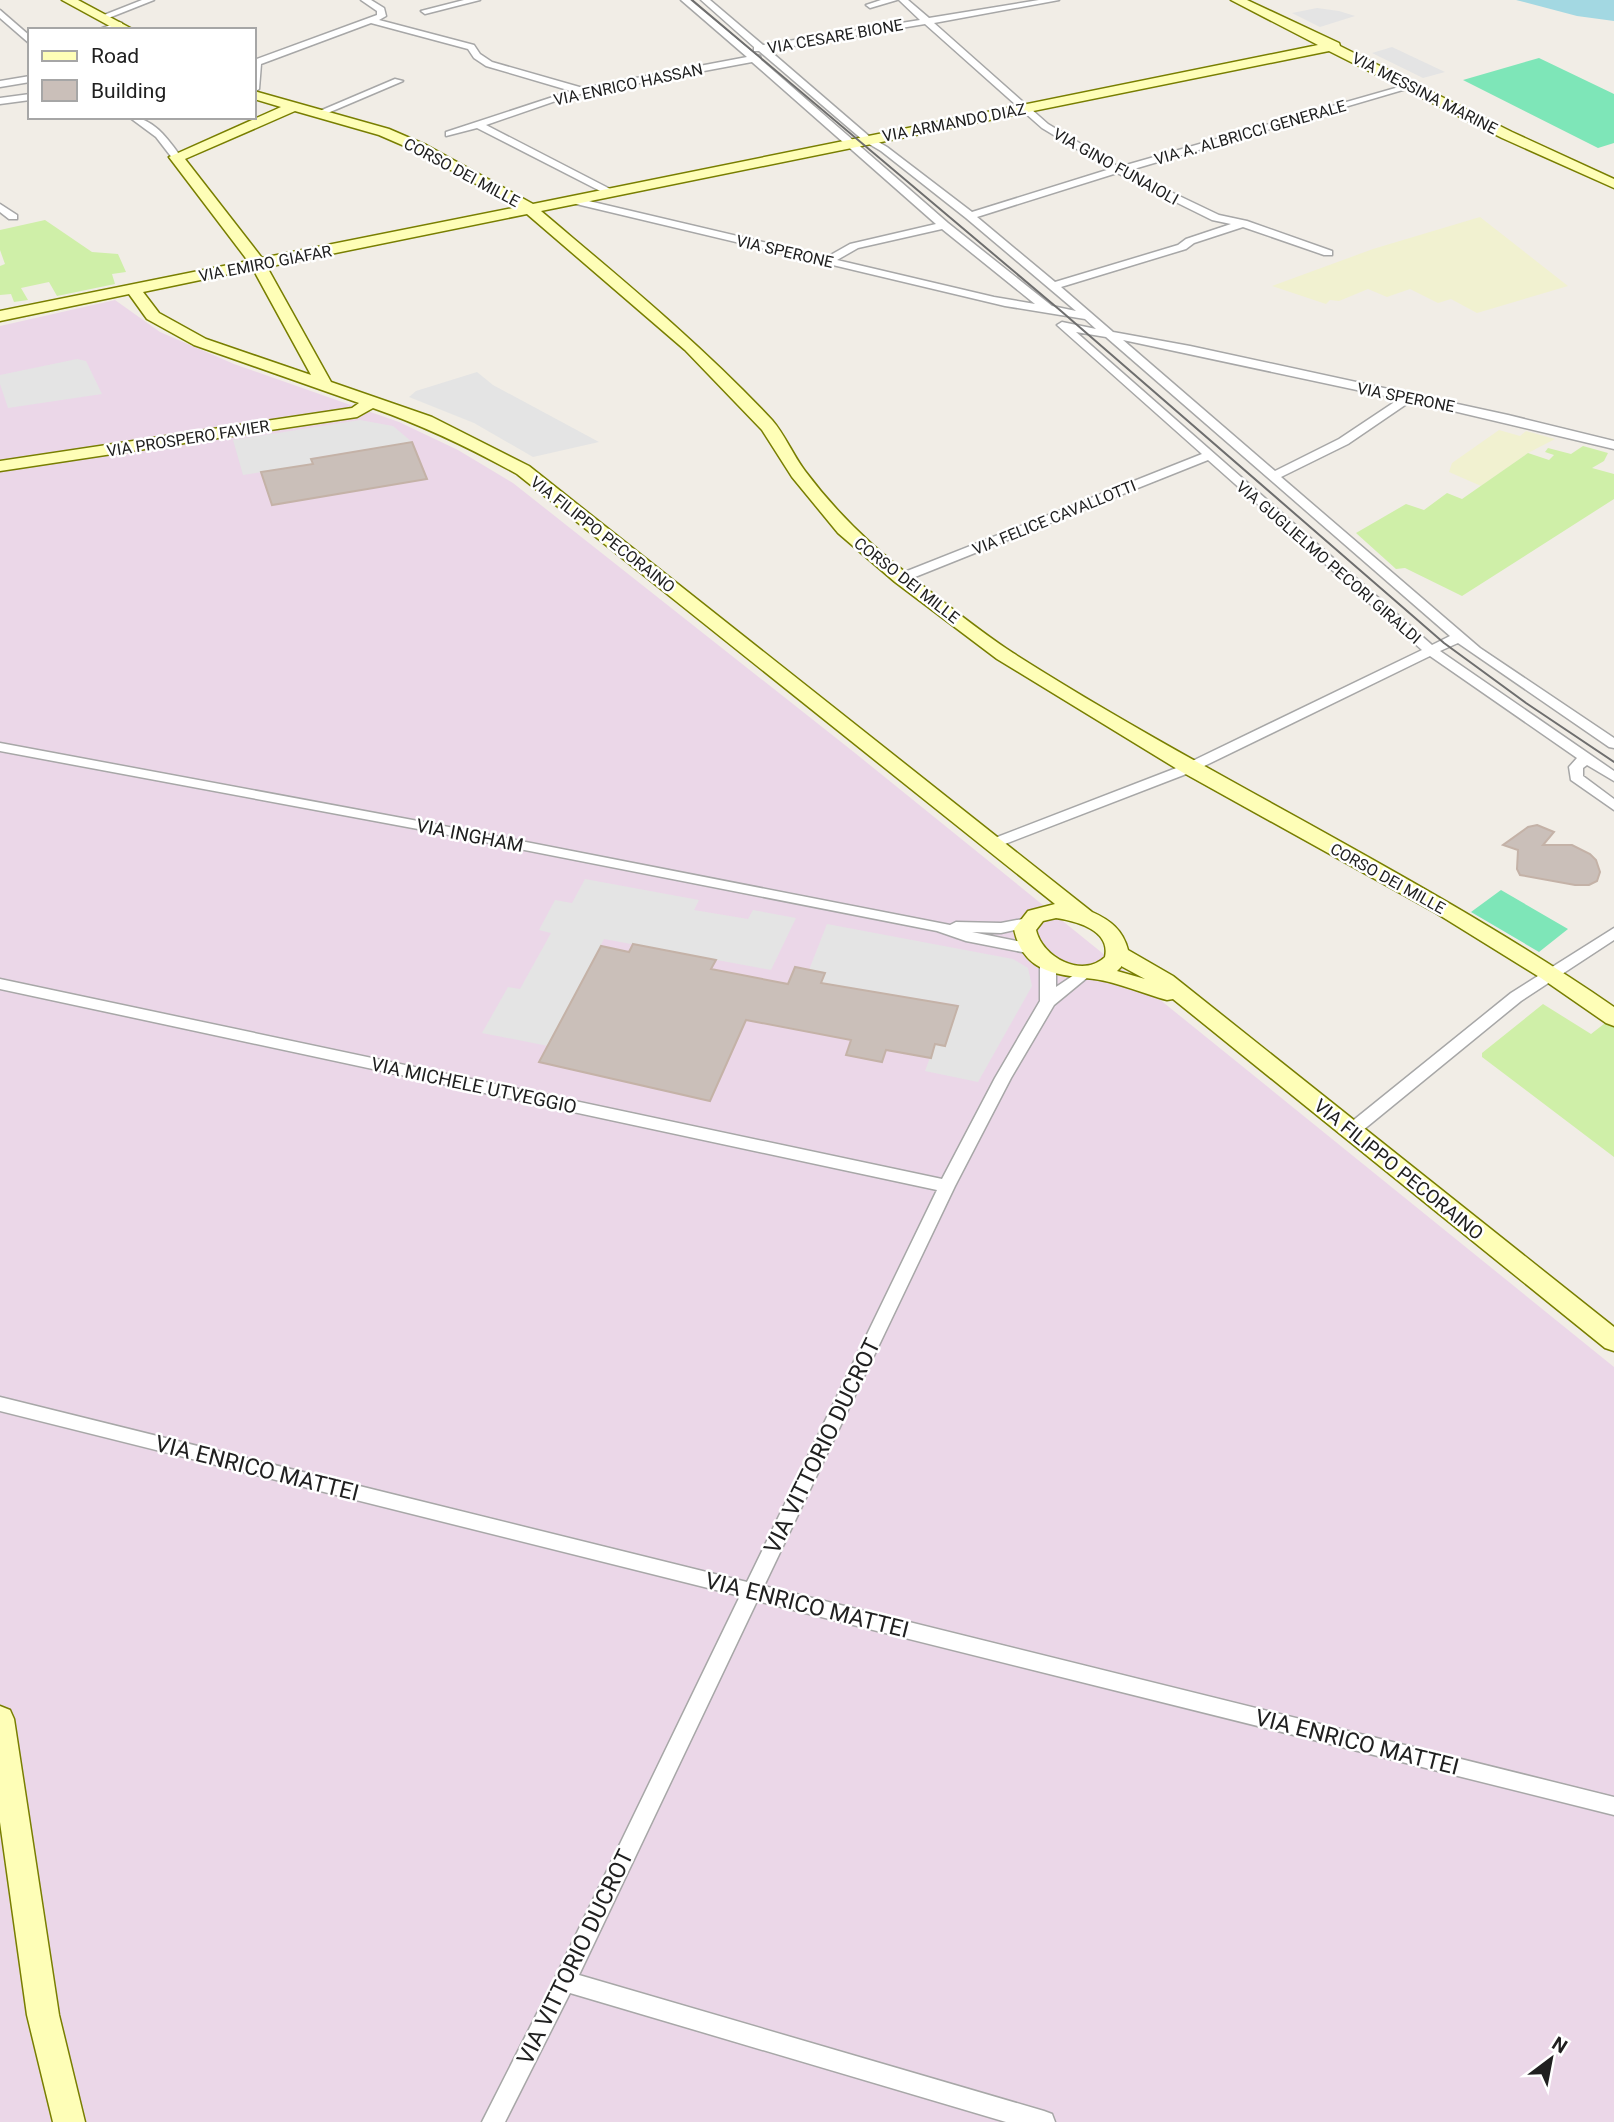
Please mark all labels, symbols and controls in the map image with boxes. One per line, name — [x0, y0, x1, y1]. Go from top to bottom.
street label: VIA CESARE BIONE — [766, 15, 904, 58]
legend — [28, 28, 256, 119]
text: Road — [91, 44, 139, 68]
street label: VIA MESSINA MARINE — [1349, 48, 1501, 138]
street label: VIA ENRICO HASSAN — [552, 59, 704, 110]
text: Building — [91, 79, 166, 103]
street label: VIA A. ALBRICCI GENERALE — [1152, 96, 1348, 169]
street label: VIA ARMANDO DIAZ — [881, 99, 1027, 146]
street label: VIA GINO FUNAIOLI — [1050, 124, 1182, 209]
street label: CORSO DEI MILLE — [401, 134, 523, 211]
street label: VIA SPERONE — [734, 231, 835, 272]
street label: VIA EMIRO GIAFAR — [197, 241, 333, 286]
street label: VIA SPERONE — [1355, 379, 1456, 416]
street label: VIA PROSPERO FAVIER — [105, 416, 271, 461]
street label: VIA FILIPPO PECORAINO — [527, 472, 679, 597]
street label: VIA FELICE CAVALLOTTI — [970, 476, 1139, 559]
street label: VIA GUGLIELMO PECORI GIRALDI — [1232, 477, 1425, 648]
street label: CORSO DEI MILLE — [850, 533, 963, 627]
street label: VIA INGHAM — [414, 814, 526, 857]
street label: CORSO DEI MILLE — [1327, 839, 1448, 918]
street label: VIA MICHELE UTVEGGIO — [369, 1052, 579, 1119]
street label: VIA FILIPPO PECORAINO — [1309, 1094, 1488, 1245]
street label: VIA VITTORIO DUCROT — [759, 1334, 886, 1558]
street label: VIA ENRICO MATTEI — [152, 1430, 362, 1507]
street label: VIA ENRICO MATTEI — [702, 1567, 912, 1644]
street label: VIA ENRICO MATTEI — [1252, 1704, 1462, 1781]
street label: VIA VITTORIO DUCROT — [512, 1845, 639, 2069]
north arrow — [1516, 2024, 1586, 2094]
text: N — [1548, 2032, 1572, 2058]

